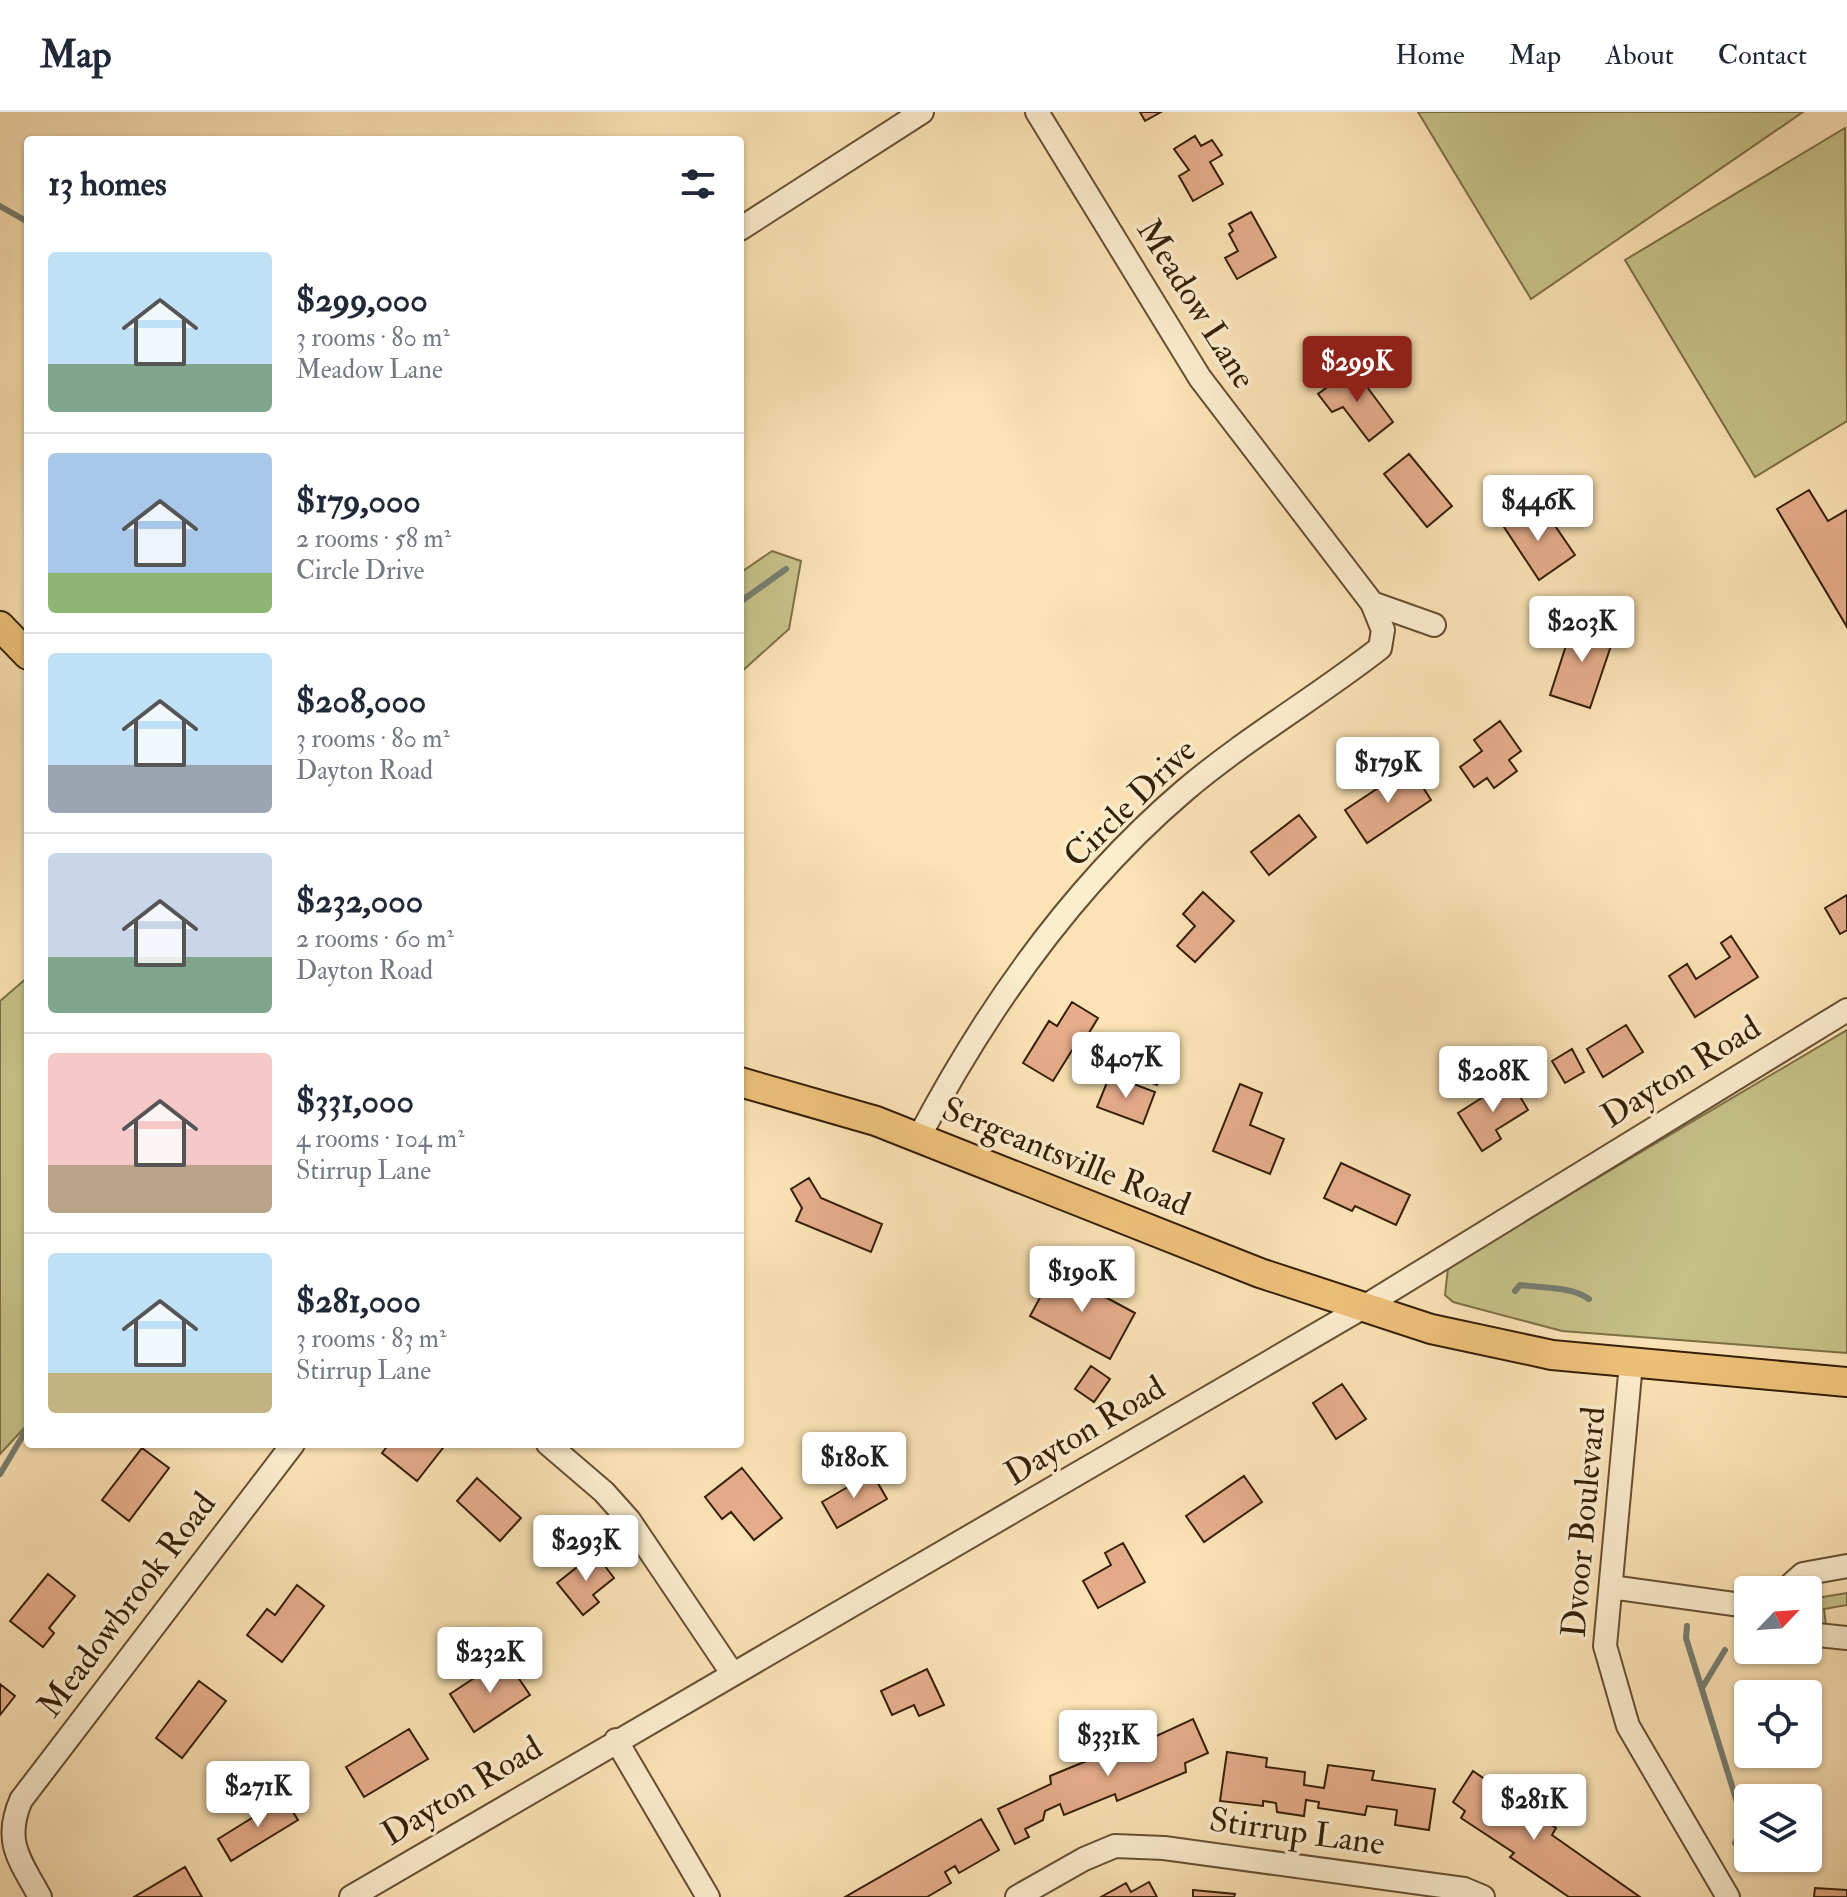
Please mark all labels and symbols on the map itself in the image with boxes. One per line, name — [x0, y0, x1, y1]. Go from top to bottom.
street label: Meadow Lane — [1127, 211, 1265, 397]
pin: $299K — [1301, 336, 1413, 404]
pin: $446K — [1482, 475, 1594, 543]
pin: $203K — [1526, 596, 1638, 664]
street label: Circle Drive — [1055, 729, 1205, 877]
pin: $179K — [1332, 737, 1444, 805]
street label: Dayton Road — [1594, 1006, 1769, 1138]
pin: $407K — [1070, 1032, 1182, 1100]
pin: $208K — [1437, 1046, 1549, 1114]
street label: Sergeantsville Road — [936, 1088, 1197, 1226]
pin: $190K — [1026, 1246, 1138, 1314]
street label: Dayton Road — [997, 1366, 1173, 1496]
street label: Dvoor Boulevard — [1553, 1405, 1616, 1639]
pin: $180K — [798, 1432, 910, 1500]
street label: Meadowbrook Road — [28, 1484, 226, 1726]
pin: $293K — [530, 1515, 642, 1583]
north arrow — [1734, 1576, 1822, 1664]
pin: $232K — [434, 1627, 546, 1695]
pin: $331K — [1052, 1710, 1164, 1778]
street label: Dayton Road — [374, 1726, 550, 1856]
pin: $271K — [202, 1761, 314, 1829]
pin: $281K — [1478, 1774, 1590, 1842]
street label: Stirrup Lane — [1207, 1798, 1387, 1866]

